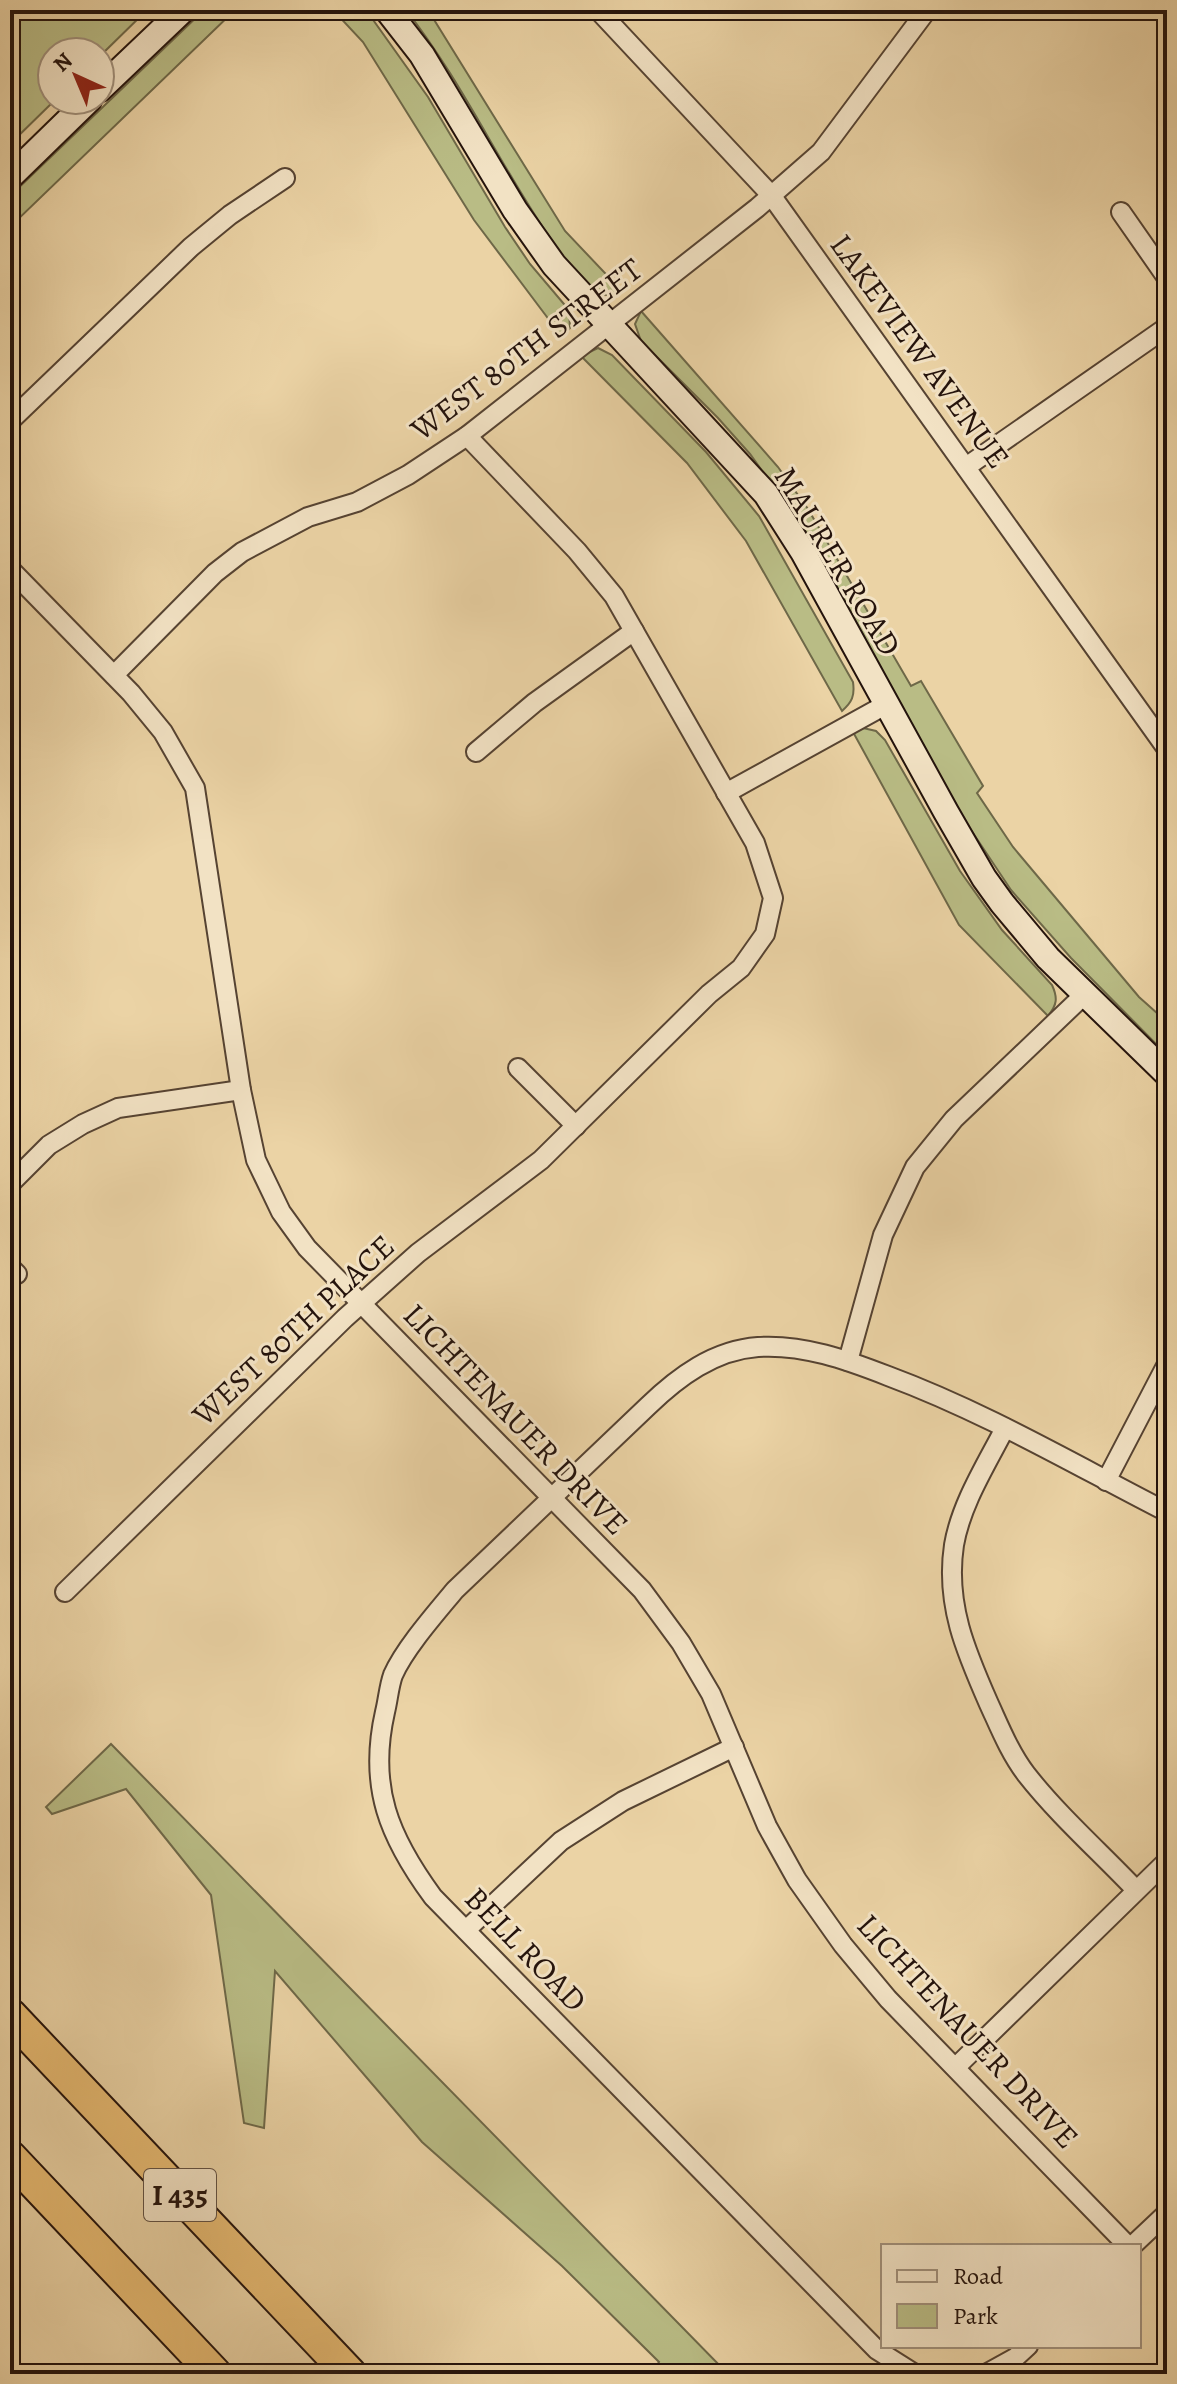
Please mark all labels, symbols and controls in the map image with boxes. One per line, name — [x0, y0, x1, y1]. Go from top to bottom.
north arrow — [36, 36, 116, 116]
text: N — [47, 46, 79, 79]
street label: LAKEVIEW AVENUE — [820, 225, 1020, 477]
street label: WEST 80TH STREET — [400, 247, 651, 451]
street label: MAURER ROAD — [764, 458, 912, 664]
street label: WEST 80TH PLACE — [181, 1225, 404, 1436]
street label: LICHTENAUER DRIVE — [394, 1293, 638, 1545]
street label: BELL ROAD — [455, 1877, 597, 2021]
street label: LICHTENAUER DRIVE — [847, 1904, 1089, 2158]
road number: I 435 — [144, 2169, 216, 2221]
legend — [881, 2244, 1141, 2348]
text: Road — [953, 2260, 1003, 2292]
text: Park — [953, 2300, 998, 2332]

